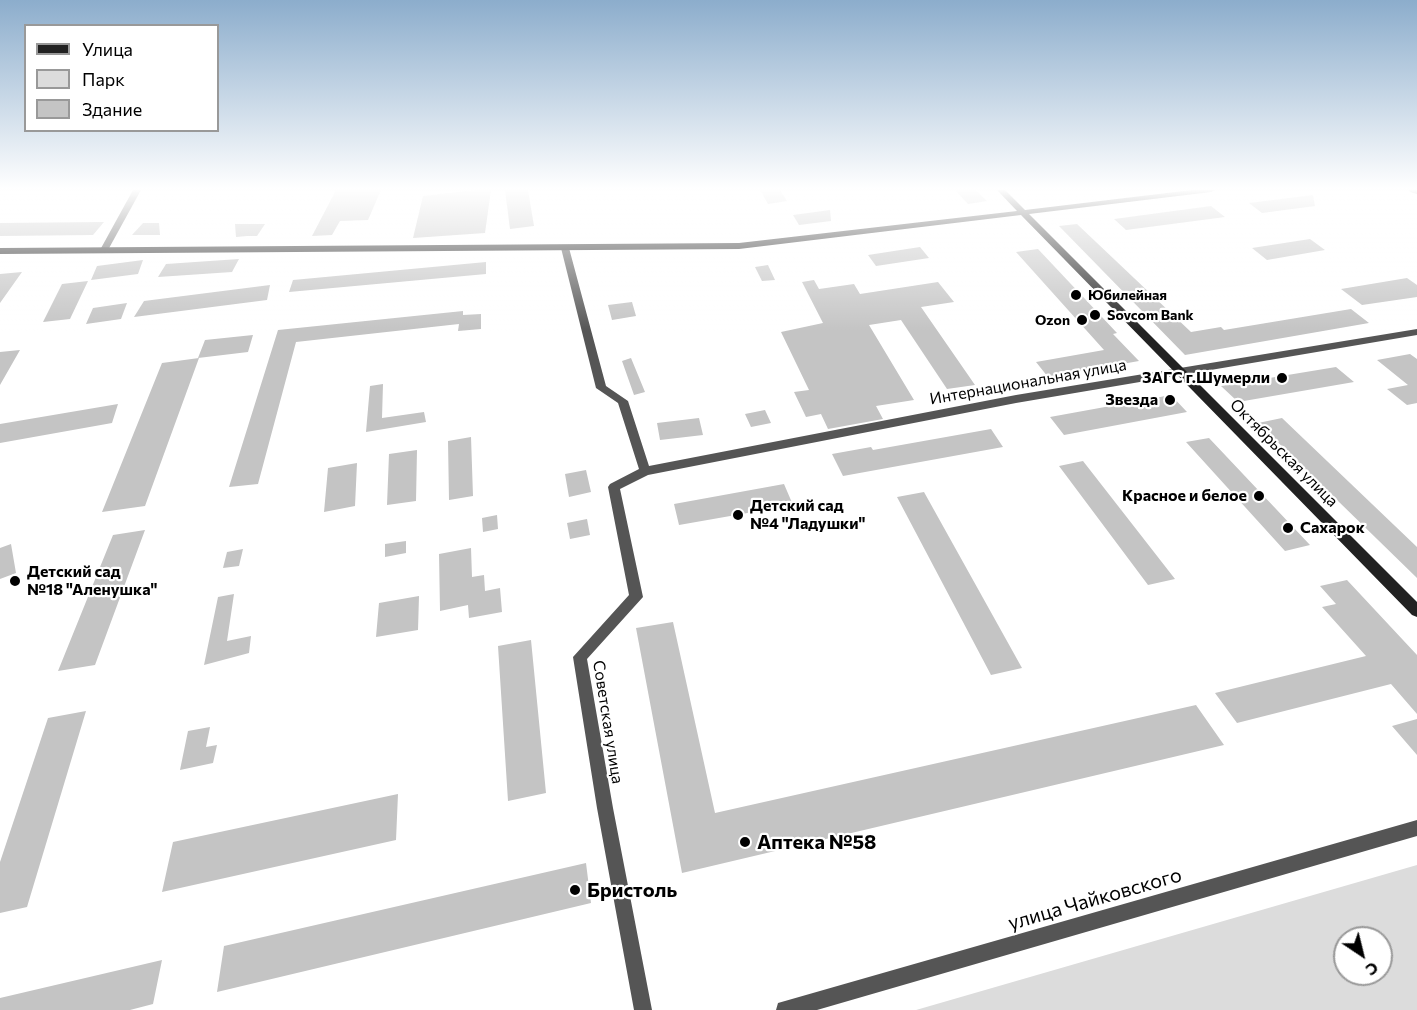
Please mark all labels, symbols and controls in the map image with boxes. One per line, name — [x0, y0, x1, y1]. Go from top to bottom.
legend — [24, 24, 219, 132]
text: Улица — [82, 38, 133, 60]
text: Парк — [82, 68, 125, 90]
text: Здание — [82, 98, 142, 120]
place label: Юбилейная — [1088, 287, 1167, 303]
marker: Юбилейная — [1069, 288, 1083, 302]
place label: Sovcom Bank — [1107, 307, 1194, 323]
marker: Sovcom Bank — [1088, 308, 1102, 322]
place label: Ozon — [1035, 312, 1070, 328]
marker: Ozon — [1075, 313, 1089, 327]
street label: Интернациональная улица — [928, 355, 1128, 409]
place label: ЗАГС г.Шумерли — [1142, 368, 1270, 388]
marker: ЗАГС г.Шумерли — [1275, 371, 1289, 385]
place label: Звезда — [1105, 390, 1158, 410]
marker: Звезда — [1163, 393, 1177, 407]
street label: Октябрьская улица — [1226, 395, 1342, 511]
place label: Красное и белое — [1122, 486, 1247, 506]
marker: Красное и белое — [1252, 489, 1266, 503]
place label: Детский сад №4 "Ладушки" — [750, 496, 866, 534]
marker: Детский сад №4 "Ладушки" — [731, 508, 745, 522]
place label: Сахарок — [1300, 518, 1365, 538]
marker: Сахарок — [1281, 521, 1295, 535]
place label: Детский сад №18 "Аленушка" — [27, 562, 157, 600]
marker: Детский сад №18 "Аленушка" — [8, 574, 22, 588]
street label: Советская улица — [589, 659, 627, 785]
place label: Аптека №58 — [757, 830, 876, 854]
marker: Аптека №58 — [738, 835, 752, 849]
street label: улица Чайковского — [1005, 863, 1185, 935]
place label: Бристоль — [587, 878, 677, 902]
marker: Бристоль — [568, 883, 582, 897]
north arrow — [1333, 926, 1393, 986]
text: С — [1363, 959, 1382, 980]

